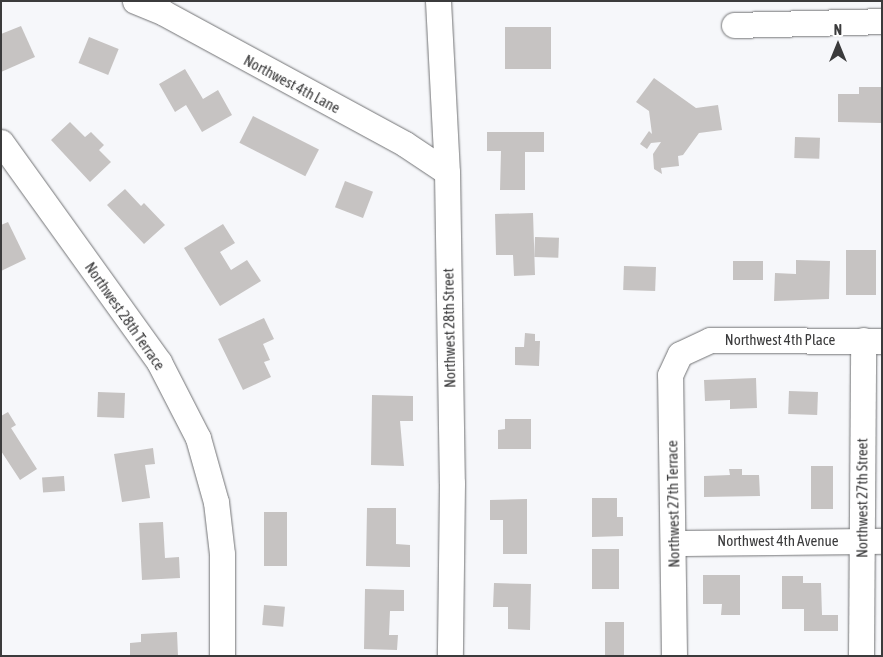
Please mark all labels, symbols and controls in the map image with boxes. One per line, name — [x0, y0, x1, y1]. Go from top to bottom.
north arrow — [813, 20, 863, 70]
text: N — [834, 22, 842, 38]
street label: Northwest 4th Lane — [241, 51, 343, 117]
street label: Northwest 28th Terrace — [81, 259, 169, 373]
street label: Northwest 28th Street — [439, 268, 459, 388]
street label: Northwest 4th Place — [725, 331, 835, 349]
street label: Northwest 27th Street — [853, 438, 871, 558]
street label: Northwest 27th Terrace — [663, 440, 683, 568]
street label: Northwest 4th Avenue — [717, 532, 839, 550]

